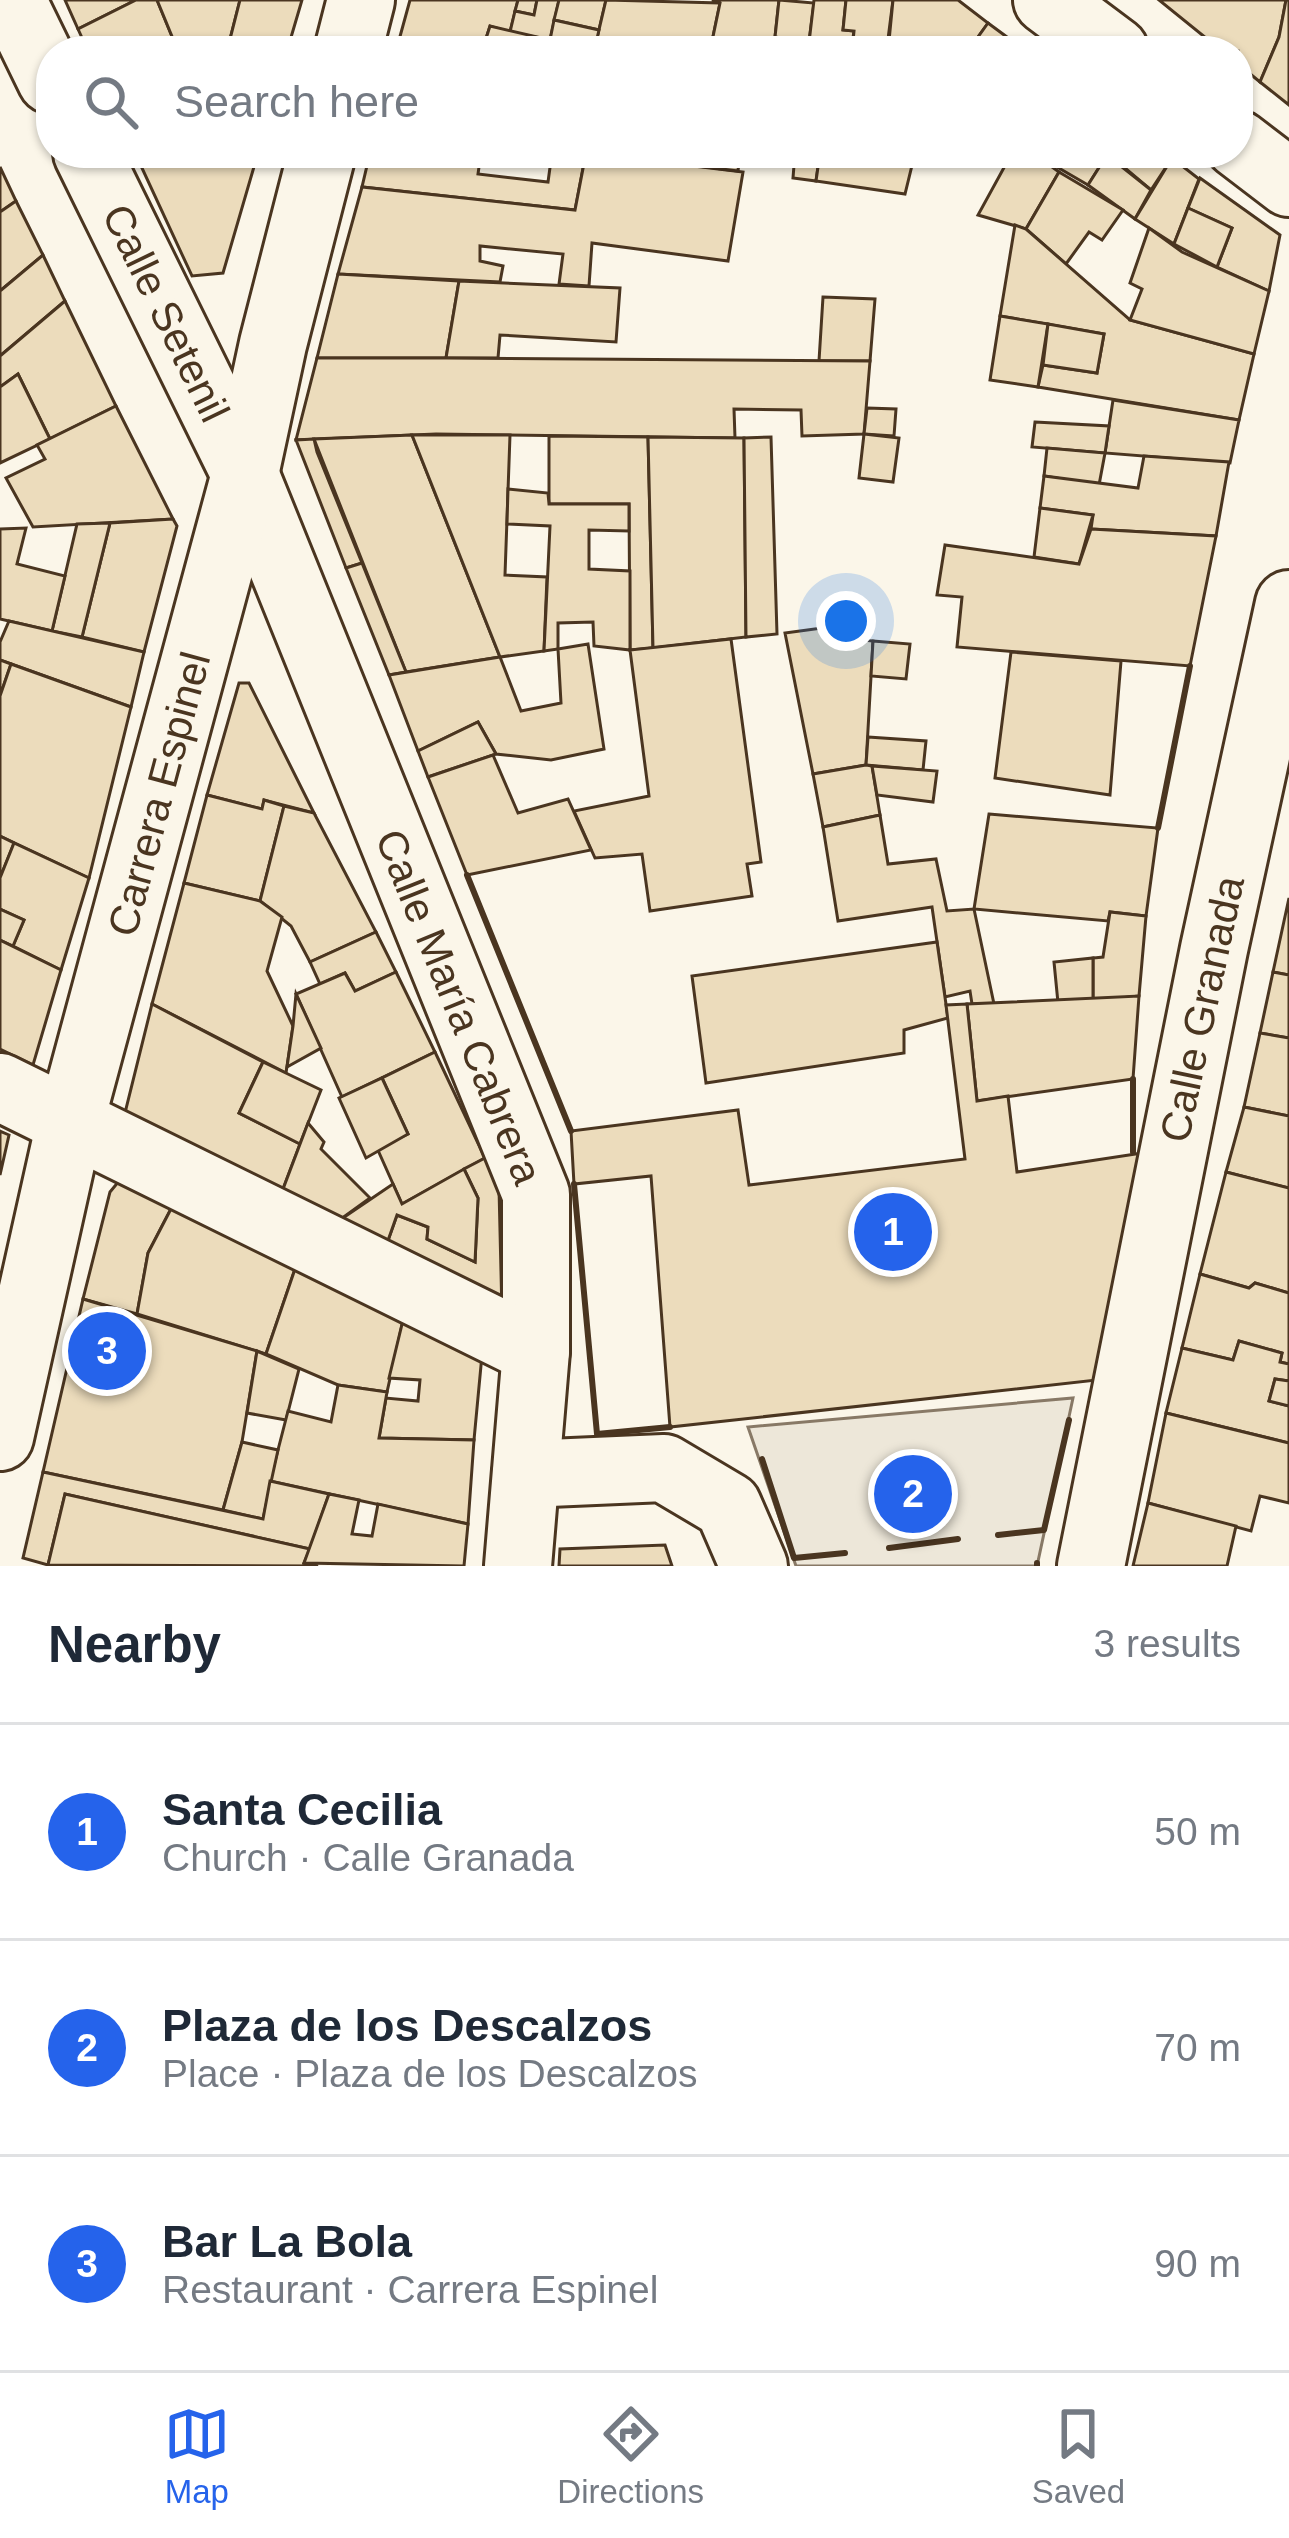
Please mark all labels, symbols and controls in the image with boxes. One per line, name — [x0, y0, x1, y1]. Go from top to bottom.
search box — [36, 36, 1253, 168]
icon: search — [78, 69, 144, 135]
text: Search here — [174, 76, 419, 127]
street label: Calle Setenil — [93, 197, 239, 429]
your location — [816, 591, 876, 651]
street label: Carrera Espinel — [99, 647, 219, 941]
street label: Calle María Cabrera — [366, 823, 552, 1192]
street label: Calle Granada — [1151, 871, 1253, 1146]
pin: 1 — [854, 1187, 932, 1277]
pin: 3 — [68, 1306, 146, 1396]
pin: 2 — [874, 1449, 952, 1539]
text: Nearby — [48, 1616, 221, 1673]
text: 3 results — [1094, 1622, 1241, 1665]
text: Santa Cecilia — [162, 1784, 442, 1835]
text: 1 — [76, 1810, 98, 1853]
text: 50 m — [1154, 1810, 1241, 1853]
text: Church · Calle Granada — [162, 1836, 574, 1879]
text: Plaza de los Descalzos — [162, 2000, 652, 2051]
text: 2 — [76, 2026, 98, 2069]
text: 70 m — [1154, 2026, 1241, 2069]
text: Place · Plaza de los Descalzos — [162, 2052, 697, 2095]
text: Bar La Bola — [162, 2216, 412, 2267]
text: 3 — [76, 2242, 98, 2285]
text: 90 m — [1154, 2242, 1241, 2285]
text: Restaurant · Carrera Espinel — [162, 2268, 658, 2311]
tab: Map — [164, 2401, 230, 2511]
tab: Directions — [557, 2401, 704, 2511]
tab: Saved — [1032, 2401, 1125, 2511]

